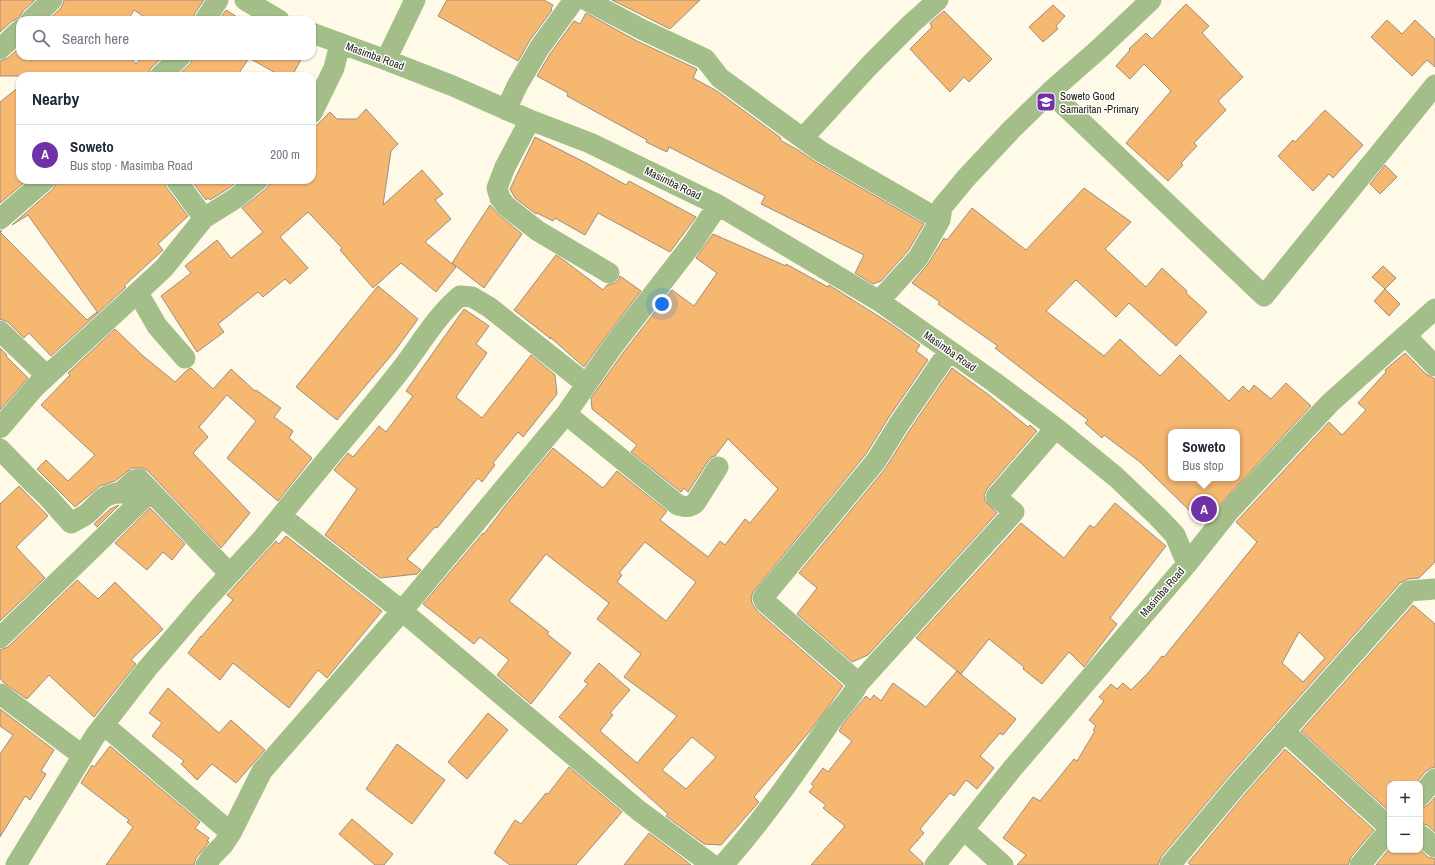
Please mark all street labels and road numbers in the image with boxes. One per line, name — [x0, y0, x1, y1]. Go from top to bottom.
street label: Masimba Road — [344, 39, 406, 73]
street label: Masimba Road — [642, 163, 704, 203]
street label: Masimba Road — [921, 328, 979, 374]
street label: Masimba Road — [1137, 564, 1187, 620]

